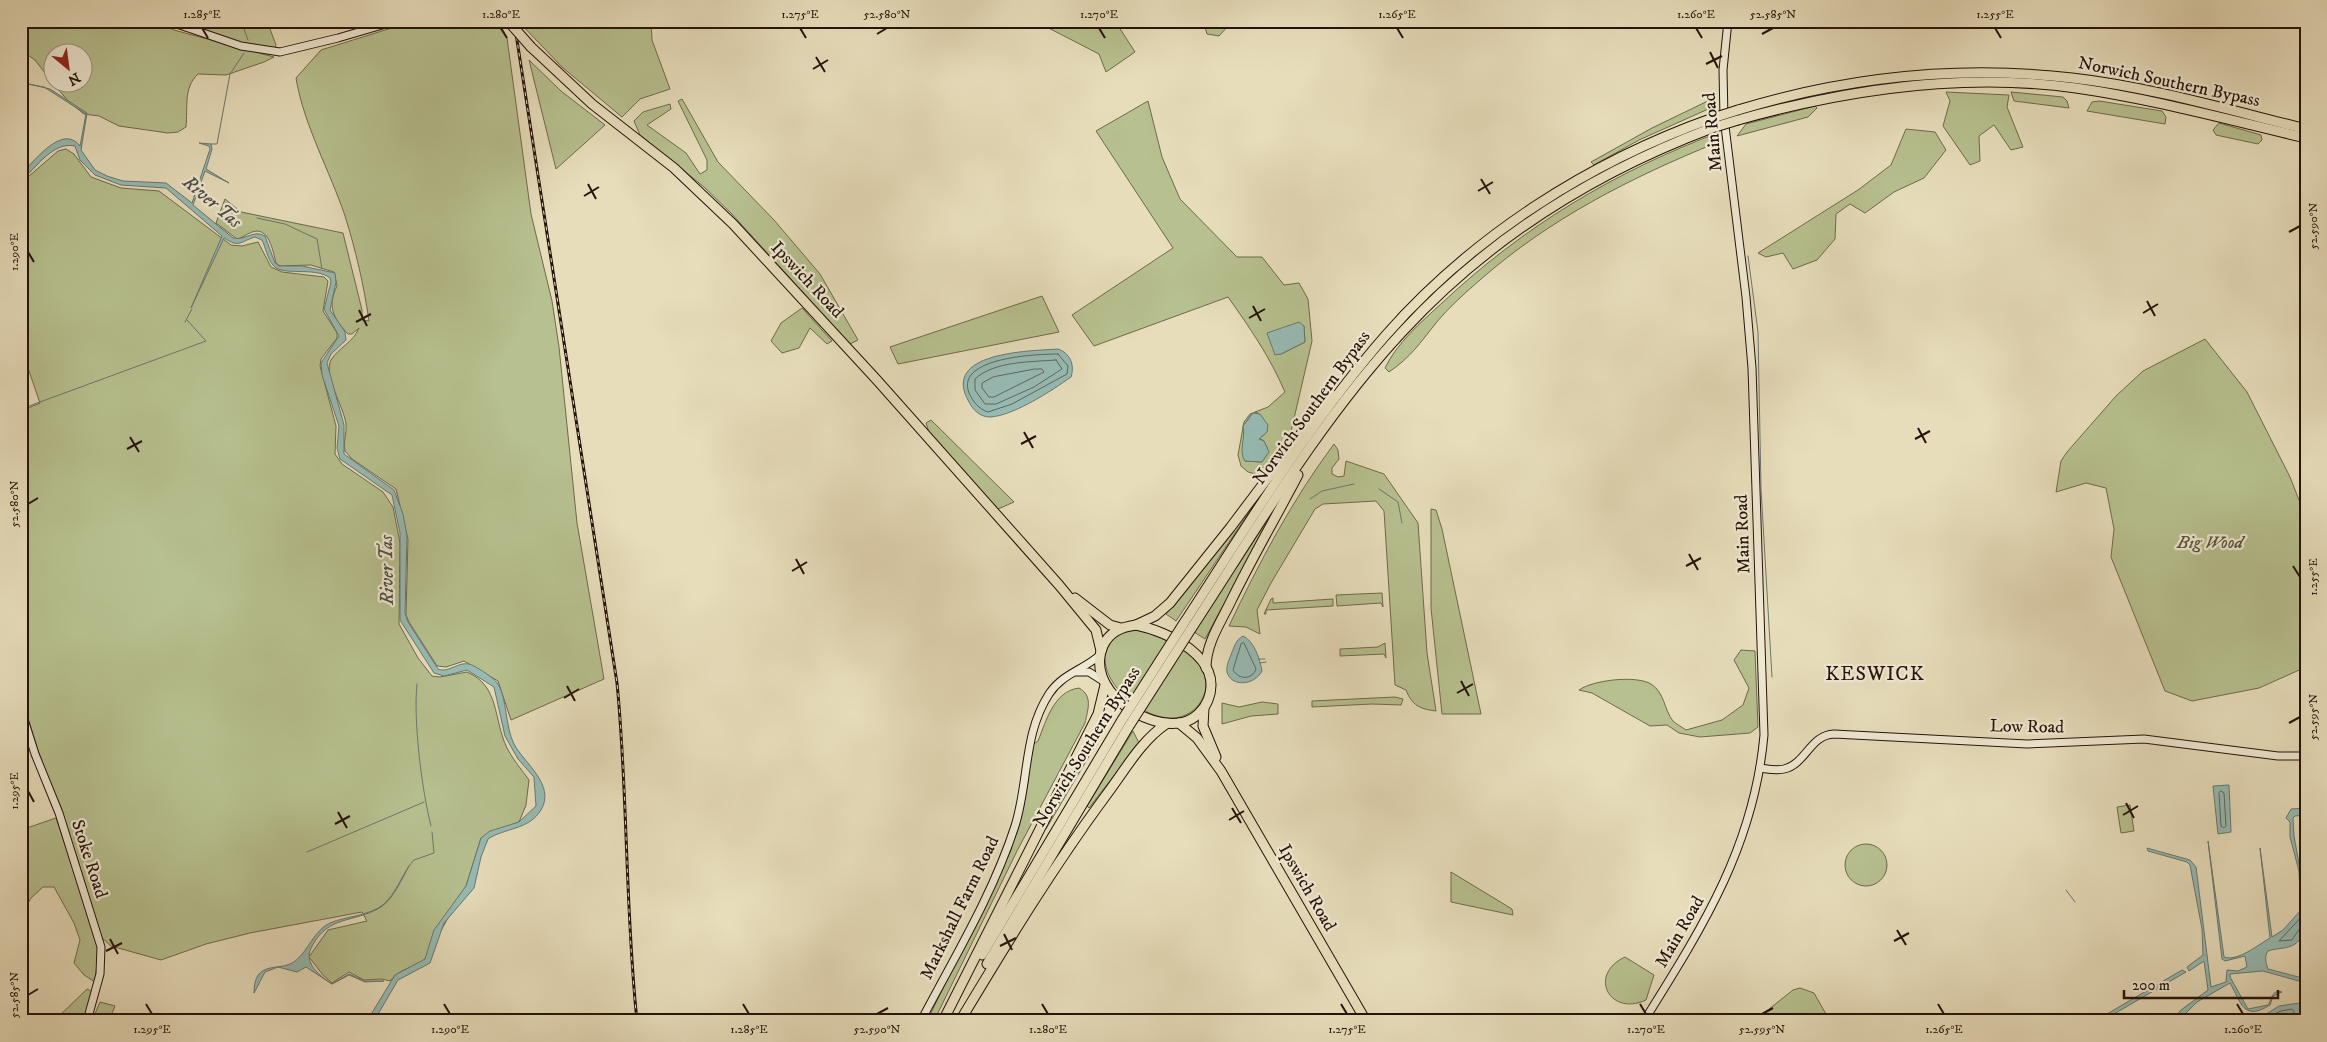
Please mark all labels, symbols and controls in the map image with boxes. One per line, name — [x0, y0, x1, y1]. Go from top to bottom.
text: 1.285°E — [183, 7, 221, 22]
text: 1.280°E — [482, 7, 520, 22]
text: 1.275°E — [781, 7, 819, 22]
text: 52.580°N — [864, 7, 911, 22]
text: 1.270°E — [1080, 7, 1118, 22]
text: 1.265°E — [1378, 7, 1416, 22]
text: 1.260°E — [1677, 7, 1716, 22]
text: 52.585°N — [1750, 7, 1796, 22]
text: 1.255°E — [1976, 7, 2014, 22]
north arrow — [42, 42, 92, 92]
street label: Norwich Southern Bypass — [2076, 52, 2262, 112]
text: N — [64, 68, 83, 89]
street label: Main Road — [1699, 92, 1727, 172]
water label: River Tas — [177, 170, 247, 234]
text: 52.590°N — [2306, 202, 2321, 249]
text: 1.290°E — [7, 233, 22, 271]
street label: Ipswich Road — [766, 237, 848, 323]
street label: Norwich Southern Bypass — [1249, 327, 1375, 489]
text: 52.580°N — [7, 480, 22, 527]
street label: Main Road — [1731, 494, 1755, 574]
park label: Big Wood — [2176, 532, 2245, 554]
water label: River Tas — [375, 534, 399, 606]
text: 1.255°E — [2306, 558, 2321, 596]
district label: KESWICK — [1825, 662, 1925, 687]
street label: Norwich Southern Bypass — [1029, 663, 1145, 831]
text: 52.595°N — [2306, 694, 2321, 740]
street label: Low Road — [1990, 715, 2064, 739]
text: 1.295°E — [7, 772, 22, 810]
street label: Stoke Road — [66, 817, 112, 901]
street label: Markshall Farm Road — [916, 833, 1004, 983]
street label: Ipswich Road — [1273, 841, 1341, 935]
street label: Main Road — [1651, 892, 1709, 972]
scale bar — [2124, 967, 2278, 999]
text: 52.585°N — [7, 972, 22, 1018]
text: 200 m — [2132, 976, 2170, 995]
text: 1.295°E — [133, 1022, 171, 1037]
text: 1.290°E — [431, 1022, 469, 1037]
text: 1.285°E — [730, 1022, 768, 1037]
text: 52.590°N — [854, 1022, 901, 1037]
text: 1.280°E — [1029, 1022, 1067, 1037]
text: 1.275°E — [1328, 1022, 1366, 1037]
text: 1.270°E — [1627, 1022, 1665, 1037]
text: 52.595°N — [1739, 1022, 1785, 1037]
text: 1.265°E — [1925, 1022, 1963, 1037]
text: 1.260°E — [2224, 1022, 2263, 1037]

